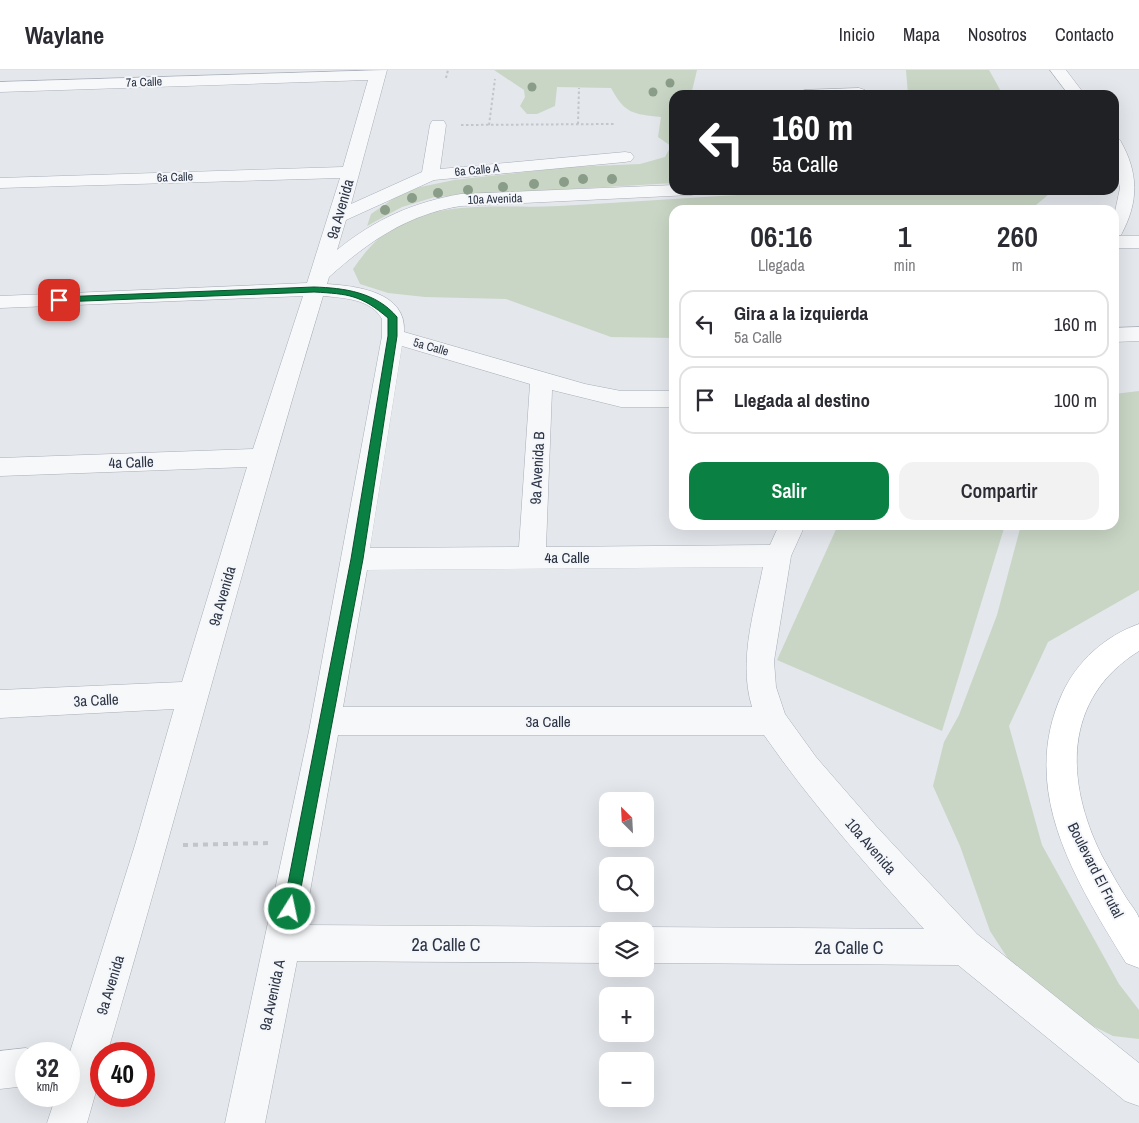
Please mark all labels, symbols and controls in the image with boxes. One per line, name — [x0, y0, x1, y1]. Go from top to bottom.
text: Waylane — [25, 19, 104, 51]
text: Inicio — [839, 22, 875, 47]
text: Mapa — [903, 22, 940, 47]
text: Nosotros — [968, 22, 1027, 47]
text: Contacto — [1055, 22, 1114, 47]
street label: 7a Calle — [126, 73, 162, 91]
text: 160 m — [772, 104, 853, 151]
icon: left — [689, 110, 754, 175]
text: 5a Calle — [772, 149, 838, 179]
street label: 6a Calle A — [454, 160, 500, 180]
street label: 6a Calle — [157, 168, 193, 186]
street label: 9a Avenida — [321, 176, 359, 241]
street label: 10a Avenida — [467, 190, 523, 208]
text: 06:16 — [750, 216, 813, 256]
text: 1 — [898, 216, 912, 256]
text: 260 — [997, 216, 1038, 256]
text: Llegada — [758, 254, 805, 276]
text: min — [894, 254, 916, 276]
text: m — [1012, 254, 1023, 276]
pin — [38, 279, 80, 321]
icon: arrive — [45, 286, 73, 314]
text: Gira a la izquierda — [734, 300, 868, 326]
icon: left — [691, 310, 719, 338]
text: 160 m — [1054, 311, 1097, 337]
text: 5a Calle — [734, 326, 782, 348]
street label: 5a Calle — [411, 334, 451, 360]
icon: arrive — [691, 386, 719, 414]
text: Llegada al destino — [734, 387, 870, 413]
text: 100 m — [1054, 387, 1097, 413]
street label: 9a Avenida B — [525, 431, 549, 505]
street label: 4a Calle — [108, 451, 154, 473]
button: Salir — [689, 462, 889, 520]
button: Compartir — [899, 462, 1099, 520]
street label: 4a Calle — [544, 547, 590, 568]
street label: 9a Avenida — [203, 563, 241, 628]
street label: 3a Calle — [73, 688, 119, 712]
street label: 3a Calle — [525, 711, 571, 732]
north arrow — [599, 792, 654, 848]
map controls — [599, 792, 654, 1107]
street label: 10a Avenida — [841, 813, 901, 879]
street label: Boulevard El Frutal — [1063, 819, 1129, 921]
button: search — [599, 857, 654, 912]
position arrow — [263, 882, 315, 934]
button: layers — [599, 922, 654, 977]
street label: 2a Calle C — [412, 932, 480, 957]
street label: 2a Calle C — [815, 935, 883, 960]
street label: 9a Avenida — [91, 952, 129, 1017]
street label: 9a Avenida A — [254, 957, 290, 1033]
button: + — [599, 987, 654, 1042]
speed limit sign: 40 — [90, 1042, 155, 1107]
text: 32 — [36, 1051, 59, 1085]
button: − — [599, 1052, 654, 1107]
text: km/h — [37, 1079, 58, 1095]

